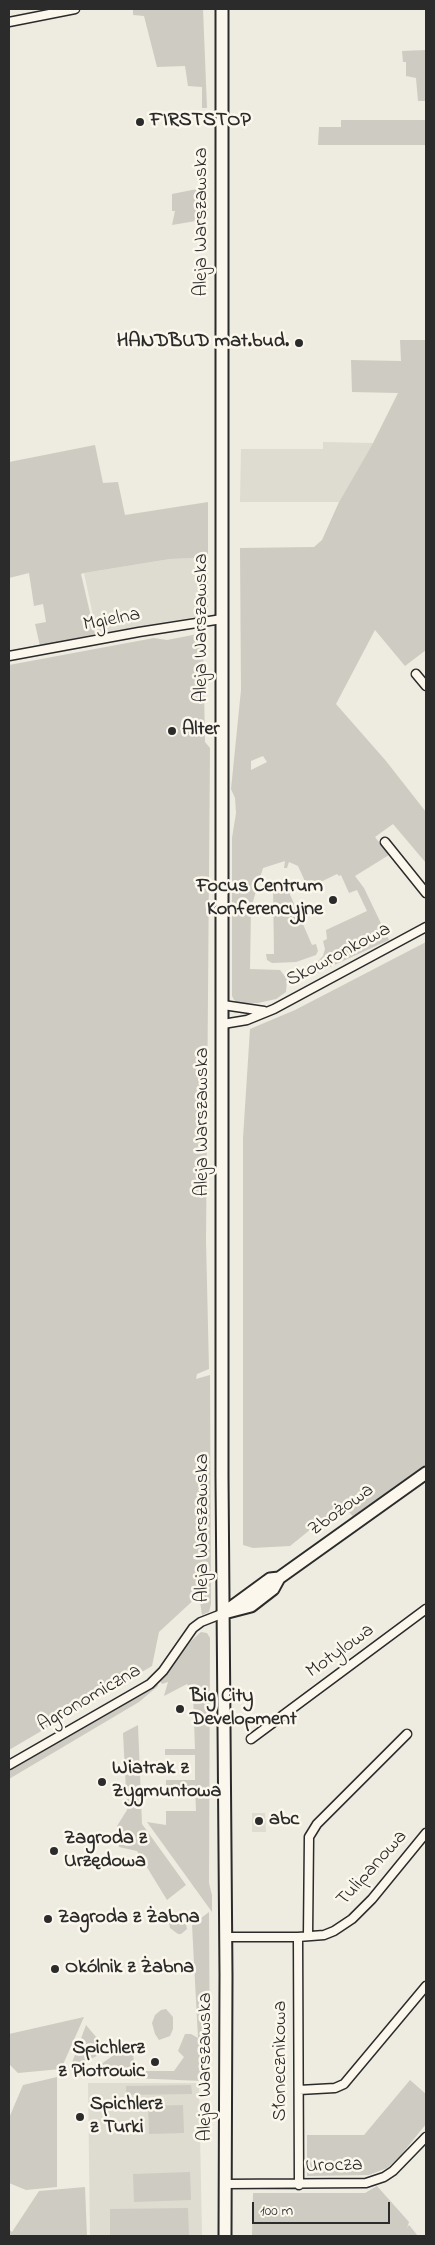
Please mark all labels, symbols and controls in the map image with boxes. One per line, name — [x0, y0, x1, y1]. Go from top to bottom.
place label: FIRSTSTOP — [150, 110, 251, 134]
marker: FIRSTSTOP — [134, 116, 146, 128]
street label: Aleja Warszawska — [191, 147, 215, 297]
place label: HANDBUD mat.bud. — [117, 331, 289, 355]
marker: HANDBUD mat.bud. — [293, 337, 305, 349]
street label: Aleja Warszawska — [191, 553, 215, 703]
street label: Mgielna — [81, 604, 143, 638]
place label: Alter — [182, 719, 220, 743]
marker: Alter — [166, 725, 178, 737]
place label: Focus Centrum Konferencyjne — [196, 876, 323, 923]
marker: Focus Centrum Konferencyjne — [327, 894, 339, 906]
street label: Skowronkowa — [283, 918, 395, 994]
street label: Aleja Warszawska — [192, 1047, 216, 1197]
street label: Aleja Warszawska — [192, 1453, 216, 1603]
street label: Zbożowa — [305, 1479, 379, 1543]
street label: Motylowa — [302, 1619, 380, 1685]
street label: Agronomiczna — [34, 1660, 146, 1738]
place label: Big City Development — [190, 1686, 297, 1733]
marker: Big City Development — [174, 1703, 186, 1715]
place label: Wiatrak z Zygmuntowa — [112, 1758, 221, 1805]
marker: Wiatrak z Zygmuntowa — [96, 1776, 108, 1788]
place label: abc — [269, 1809, 299, 1833]
marker: abc — [253, 1815, 265, 1827]
street label: Tulipanowa — [332, 1826, 414, 1912]
place label: Zagroda z Urzędowa — [64, 1828, 147, 1875]
marker: Zagroda z Urzędowa — [48, 1845, 60, 1857]
place label: Zagroda z Żabna — [58, 1907, 200, 1931]
marker: Zagroda z Żabna — [42, 1913, 54, 1925]
place label: Okólnik z Żabna — [65, 1957, 194, 1981]
marker: Okólnik z Żabna — [49, 1963, 61, 1975]
street label: Aleja Warszawska — [195, 1992, 219, 2142]
street label: Słonecznikowa — [270, 2001, 294, 2121]
place label: Spichlerz z Piotrowic — [58, 2038, 145, 2085]
marker: Spichlerz z Piotrowic — [149, 2056, 161, 2068]
place label: Spichlerz z Turki — [90, 2094, 163, 2141]
marker: Spichlerz z Turki — [74, 2111, 86, 2123]
street label: Urocza — [305, 2154, 363, 2180]
scale bar — [255, 2192, 392, 2224]
text: 100 m — [260, 2200, 293, 2222]

